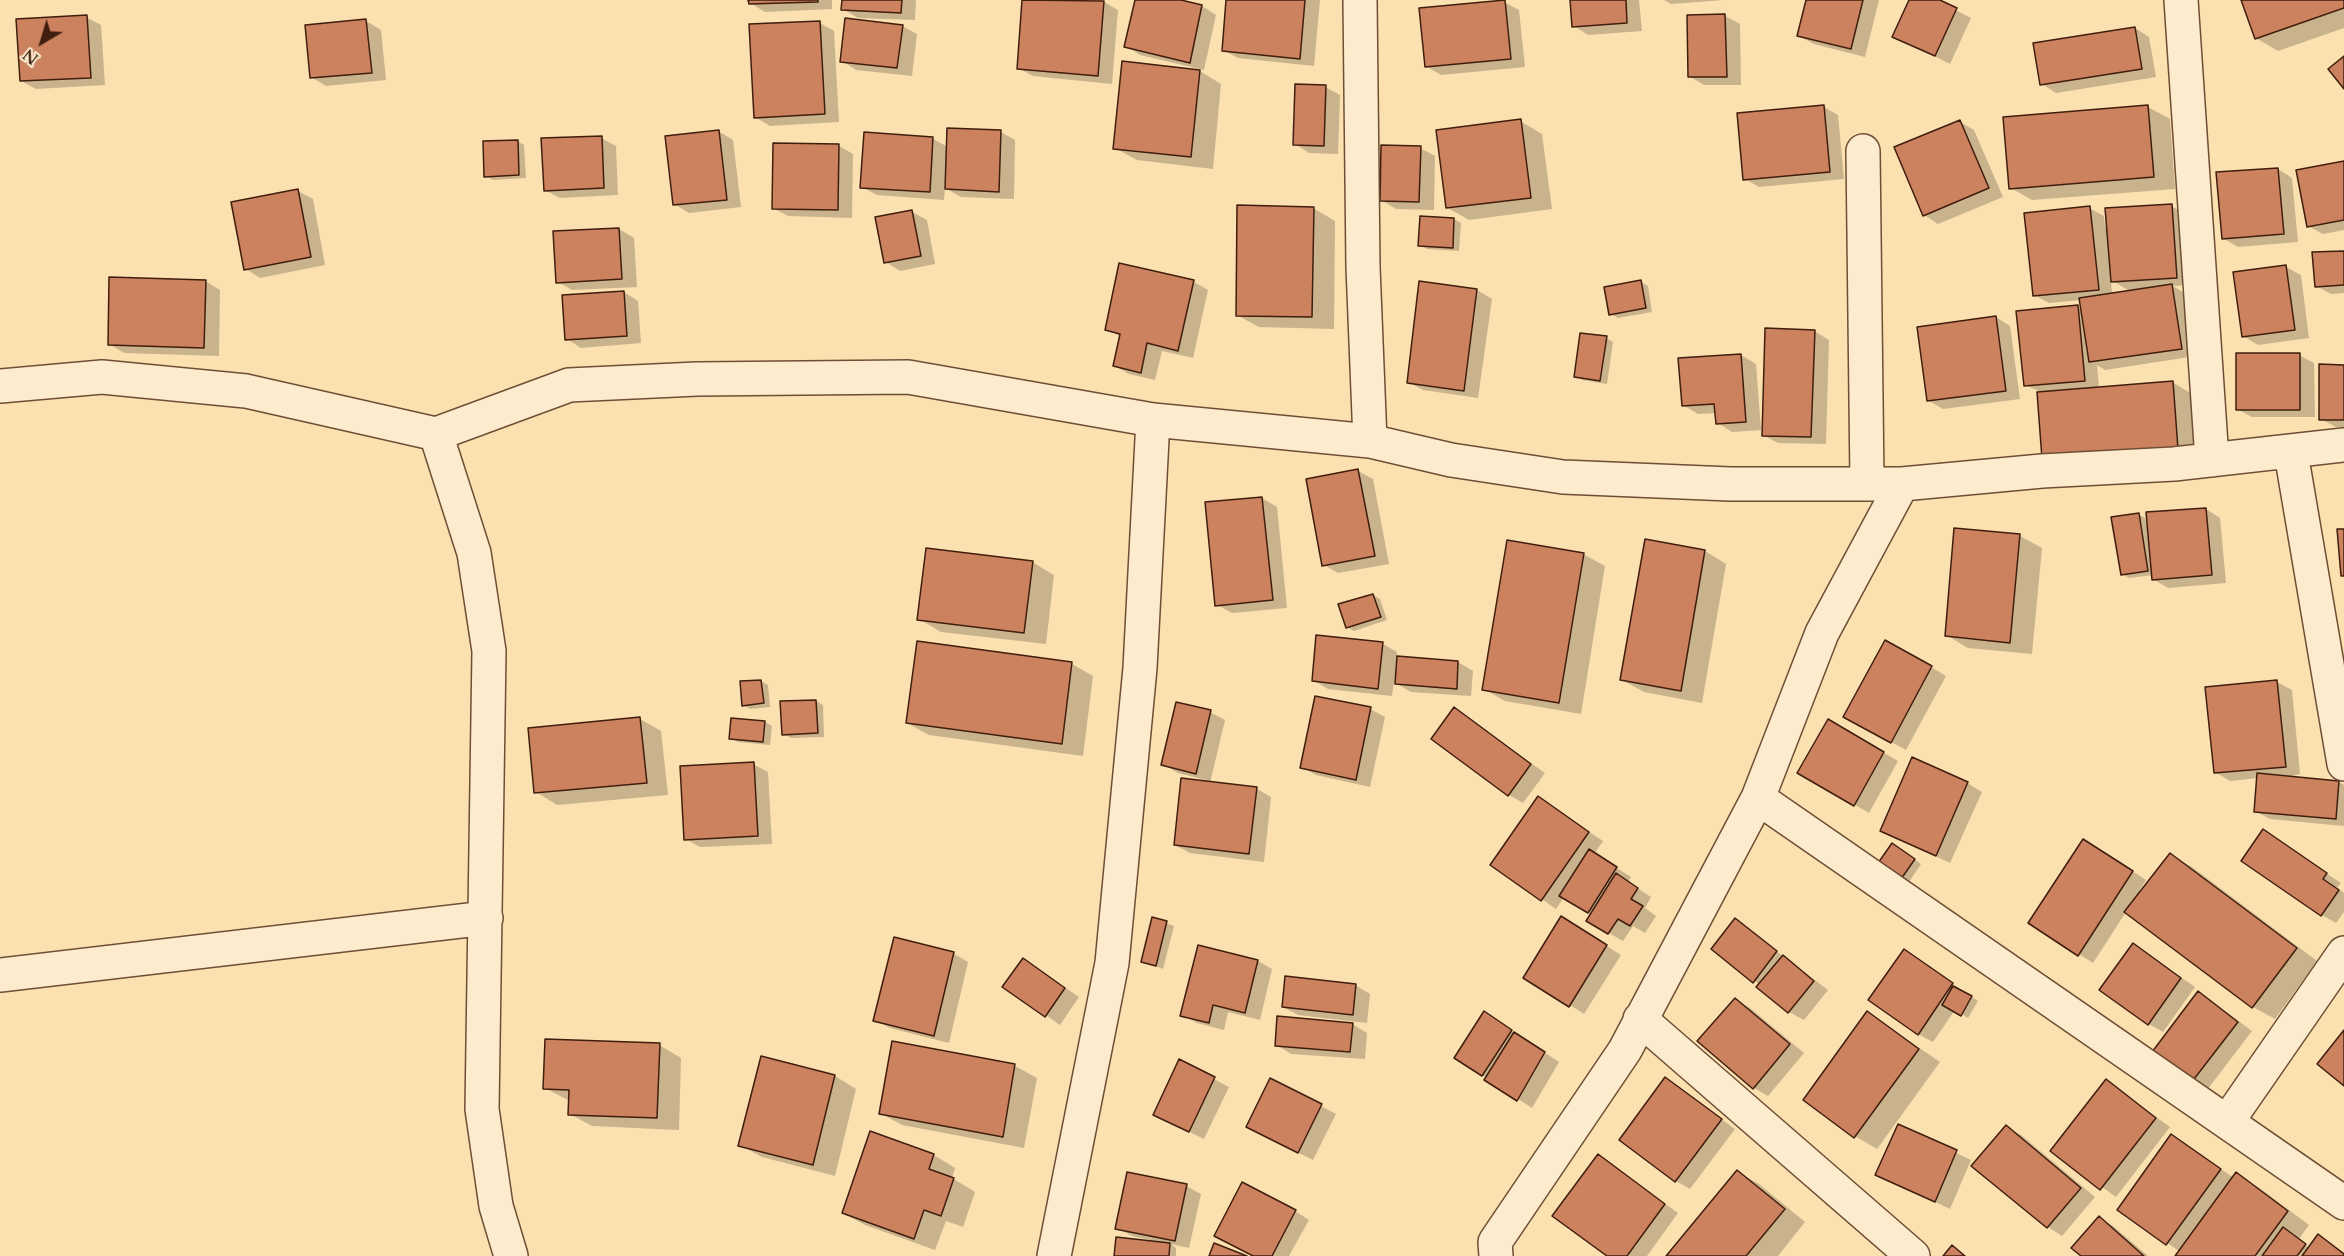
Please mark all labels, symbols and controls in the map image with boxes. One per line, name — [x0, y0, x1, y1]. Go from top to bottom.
north arrow — [12, 12, 72, 72]
text: N — [19, 43, 43, 69]

